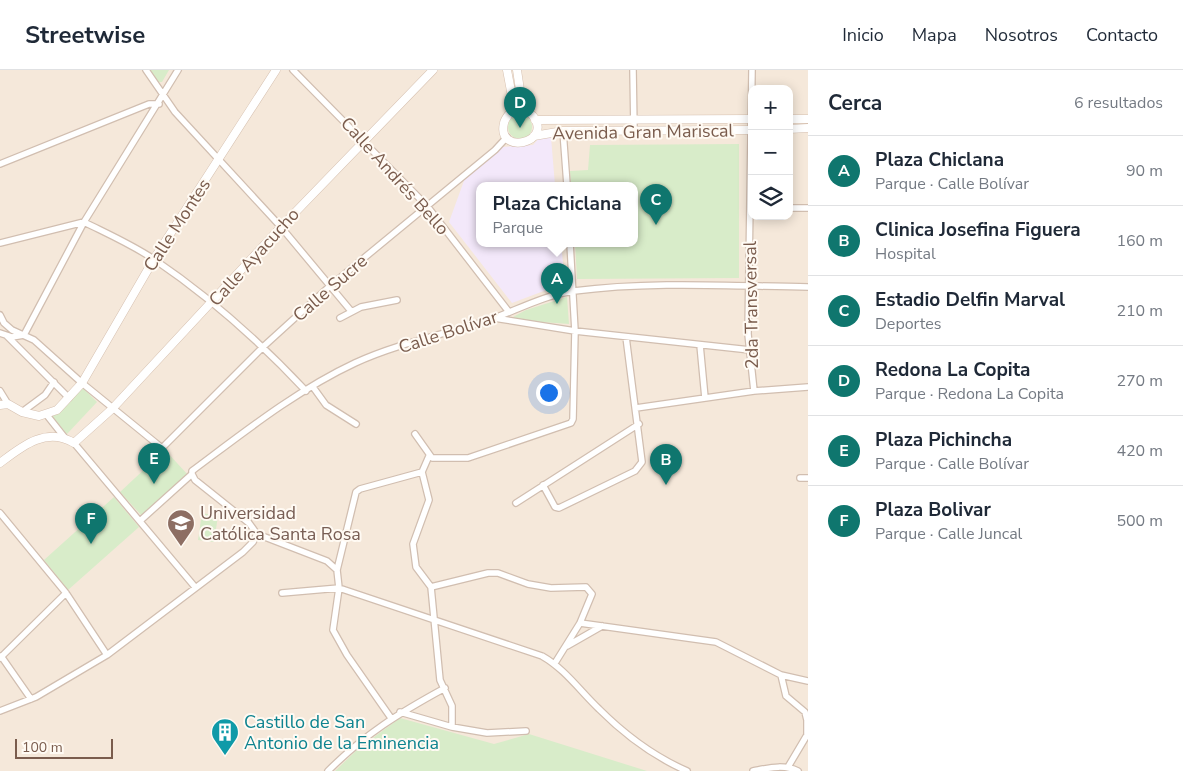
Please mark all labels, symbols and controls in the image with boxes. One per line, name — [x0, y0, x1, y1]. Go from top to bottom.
text: Streetwise — [25, 19, 145, 51]
text: Inicio — [842, 23, 884, 47]
text: Mapa — [912, 23, 957, 47]
text: Nosotros — [985, 23, 1058, 47]
text: Contacto — [1086, 23, 1158, 47]
map controls — [748, 85, 793, 220]
button: + — [748, 85, 793, 130]
pin: D — [504, 87, 536, 128]
text: Cerca — [828, 89, 882, 117]
text: 6 resultados — [1074, 92, 1163, 114]
street label: Calle Andrés Bello — [335, 112, 455, 240]
street label: Avenida Gran Mariscal — [552, 118, 735, 146]
button: − — [748, 130, 793, 175]
text: Plaza Chiclana — [875, 147, 1004, 173]
text: A — [838, 160, 850, 182]
text: 90 m — [1126, 160, 1163, 182]
text: Parque · Calle Bolívar — [875, 173, 1029, 195]
street label: Calle Montes — [138, 174, 216, 276]
button: layers — [748, 175, 793, 220]
popup — [476, 182, 638, 247]
pin: C — [640, 184, 672, 225]
text: Plaza Chiclana — [492, 191, 622, 217]
street label: Calle Ayacucho — [203, 203, 305, 311]
text: Parque — [492, 217, 543, 239]
text: Clinica Josefina Figuera — [875, 217, 1081, 243]
text: B — [838, 230, 850, 252]
text: 160 m — [1116, 230, 1163, 252]
street label: 2da Transversal — [738, 240, 764, 369]
text: Hospital — [875, 243, 936, 265]
street label: Calle Sucre — [288, 249, 372, 327]
pin: A — [541, 263, 573, 304]
text: Estadio Delfin Marval — [875, 287, 1065, 313]
text: C — [839, 300, 849, 322]
text: 210 m — [1116, 300, 1163, 322]
street label: Calle Bolívar — [395, 305, 501, 359]
text: Deportes — [875, 313, 942, 335]
text: Redona La Copita — [875, 357, 1030, 383]
text: D — [838, 370, 850, 392]
text: 270 m — [1116, 370, 1163, 392]
your location — [536, 380, 562, 406]
text: Parque · Redona La Copita — [875, 383, 1064, 405]
text: Plaza Pichincha — [875, 427, 1012, 453]
text: E — [839, 440, 849, 462]
text: 420 m — [1116, 440, 1163, 462]
pin: E — [138, 443, 170, 484]
pin: B — [650, 444, 682, 485]
text: Parque · Calle Bolívar — [875, 453, 1029, 475]
text: Plaza Bolivar — [875, 497, 991, 523]
place label: Universidad Católica Santa Rosa — [200, 501, 361, 546]
pin: F — [75, 503, 107, 544]
school or university icon: Universidad Católica Santa Rosa — [166, 508, 196, 547]
text: F — [840, 510, 849, 532]
text: 500 m — [1116, 510, 1163, 532]
text: Parque · Calle Juncal — [875, 523, 1022, 545]
place label: Castillo de San Antonio de la Eminencia — [244, 710, 439, 755]
building icon: Castillo de San Antonio de la Eminencia — [210, 717, 240, 756]
scale bar — [15, 736, 112, 759]
text: 100 m — [22, 738, 63, 757]

